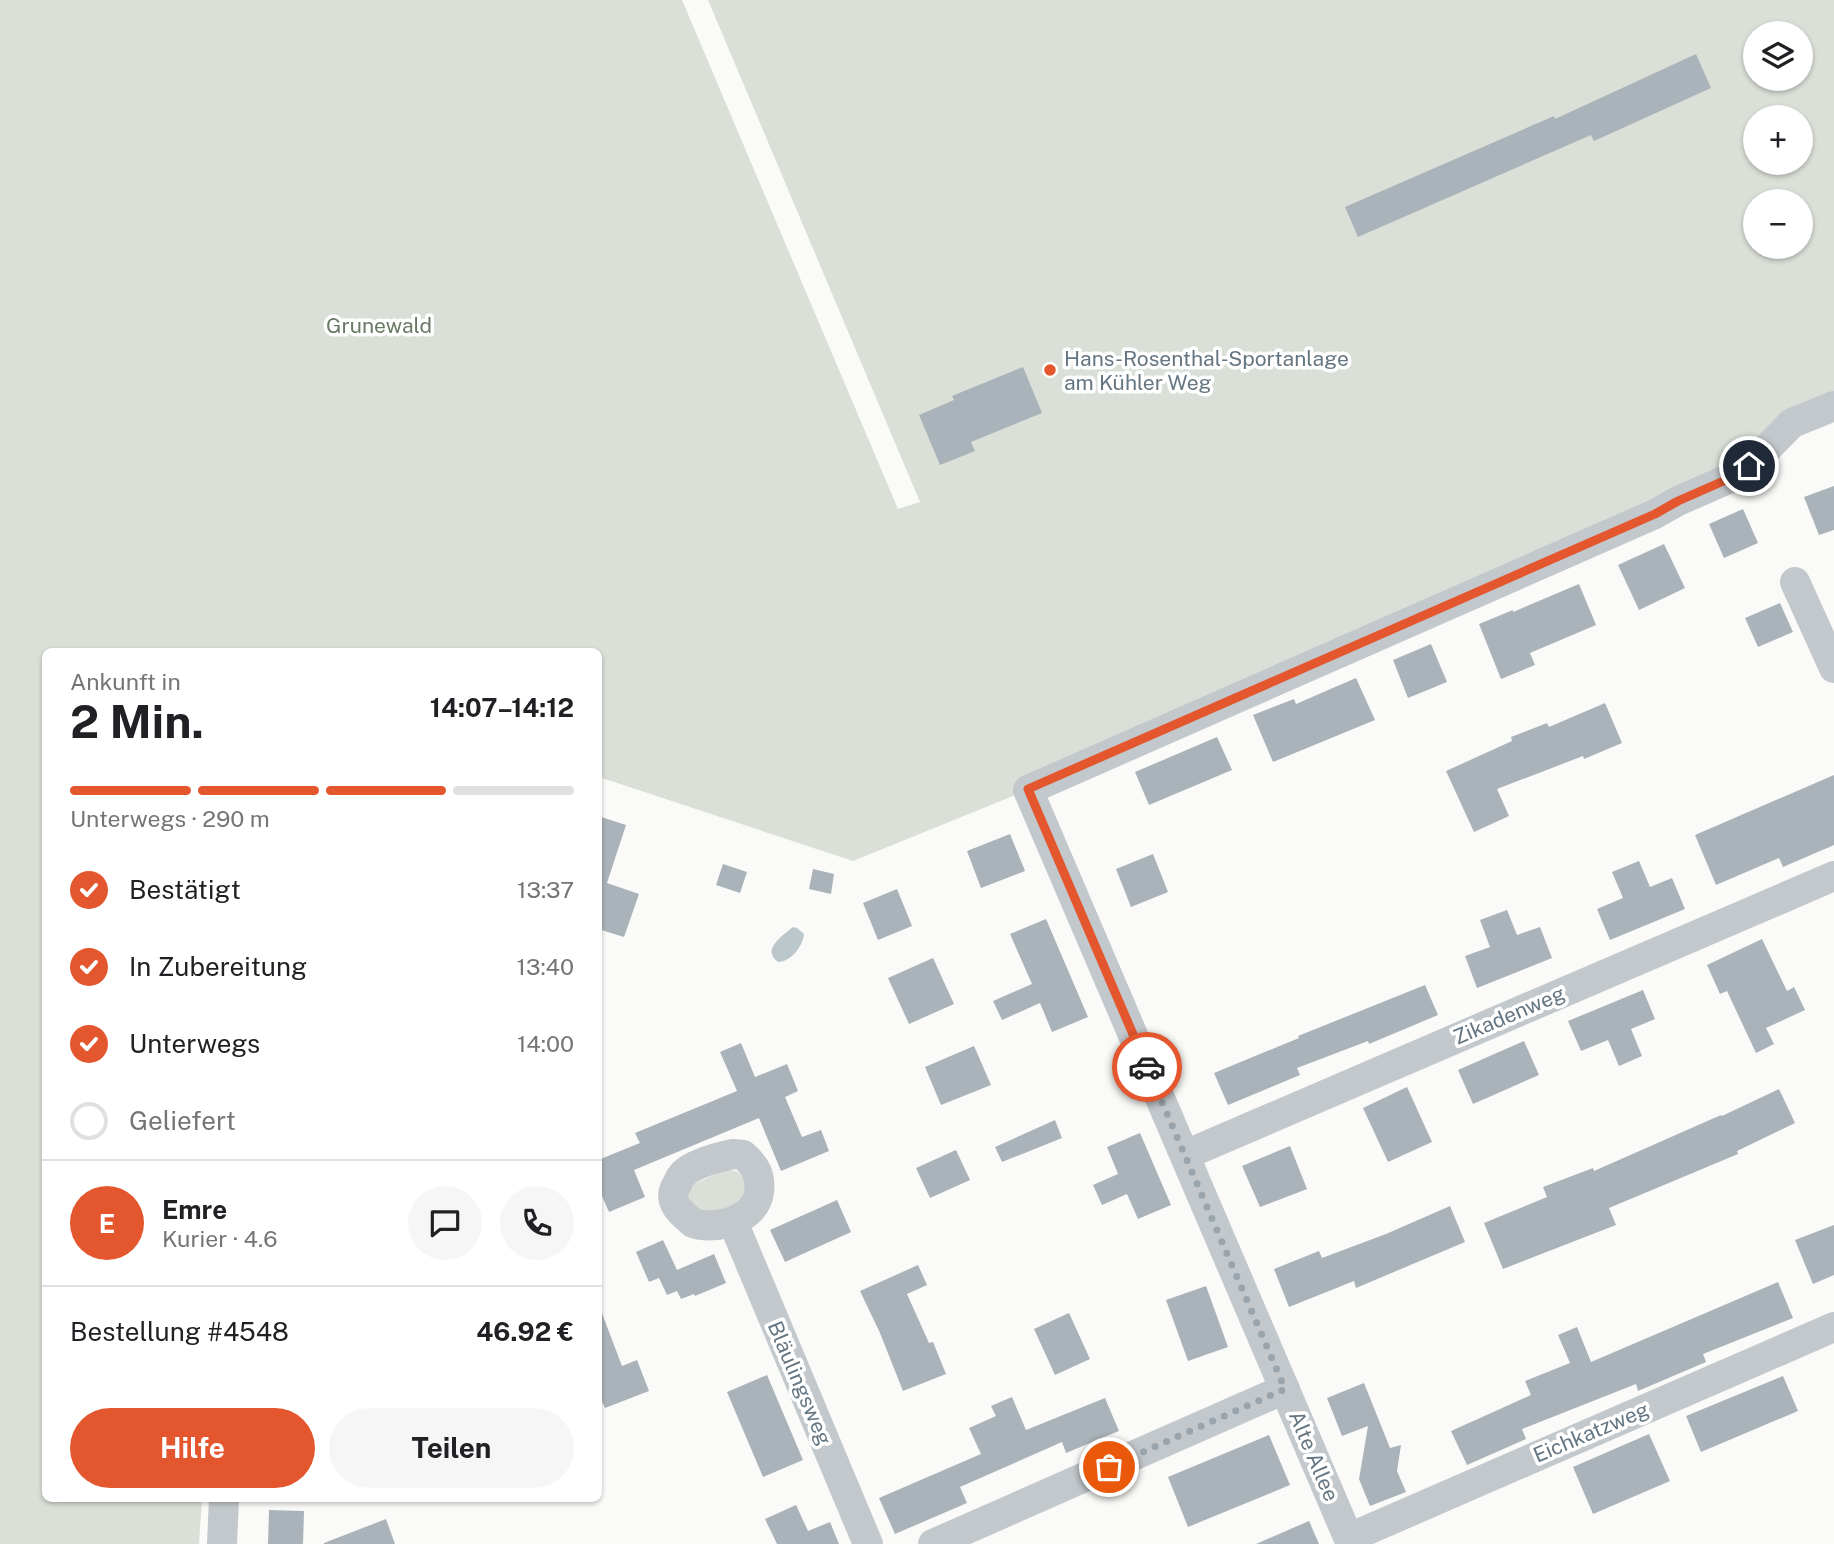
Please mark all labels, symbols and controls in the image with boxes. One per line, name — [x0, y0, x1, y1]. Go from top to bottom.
map controls — [1743, 21, 1813, 259]
button: layers — [1743, 21, 1813, 91]
button: + — [1743, 105, 1813, 175]
button: − — [1743, 189, 1813, 259]
park label: Grunewald — [326, 313, 432, 338]
place label: Hans-Rosenthal-Sportanlage am Kühler Weg — [1064, 346, 1349, 395]
marker: Hans-Rosenthal-Sportanlage am Kühler Weg — [1042, 362, 1058, 378]
pin — [1719, 436, 1779, 496]
icon: home — [1730, 447, 1768, 485]
text: Ankunft in — [70, 668, 181, 695]
text: 14:07–14:12 — [430, 692, 574, 723]
text: 2 Min. — [70, 694, 204, 748]
text: Unterwegs · 290 m — [70, 805, 270, 832]
icon: check — [70, 871, 108, 909]
text: Bestätigt — [129, 874, 241, 905]
text: 13:37 — [517, 876, 574, 903]
icon: check — [70, 948, 108, 986]
text: In Zubereitung — [129, 951, 307, 982]
text: 13:40 — [517, 953, 574, 980]
street label: Zikadenweg — [1449, 980, 1569, 1050]
icon: check — [70, 1025, 108, 1063]
text: Unterwegs — [129, 1028, 260, 1059]
text: 14:00 — [517, 1030, 574, 1057]
courier — [1112, 1032, 1182, 1102]
icon: car — [1128, 1048, 1166, 1086]
text: Geliefert — [129, 1105, 236, 1136]
button: chat — [408, 1186, 482, 1260]
button: phone — [500, 1186, 574, 1260]
text: Emre — [162, 1194, 227, 1225]
text: E — [99, 1208, 115, 1239]
text: Kurier · 4.6 — [162, 1225, 277, 1252]
text: Bestellung #4548 — [70, 1316, 289, 1347]
text: 46.92 € — [476, 1316, 574, 1347]
street label: Bläulingsweg — [763, 1317, 837, 1449]
street label: Eichkatzweg — [1529, 1396, 1653, 1468]
street label: Alte Allee — [1284, 1407, 1344, 1505]
button: Hilfe — [70, 1408, 315, 1488]
button: Teilen — [329, 1408, 574, 1488]
pin — [1079, 1437, 1139, 1497]
icon: bag — [1090, 1448, 1128, 1486]

